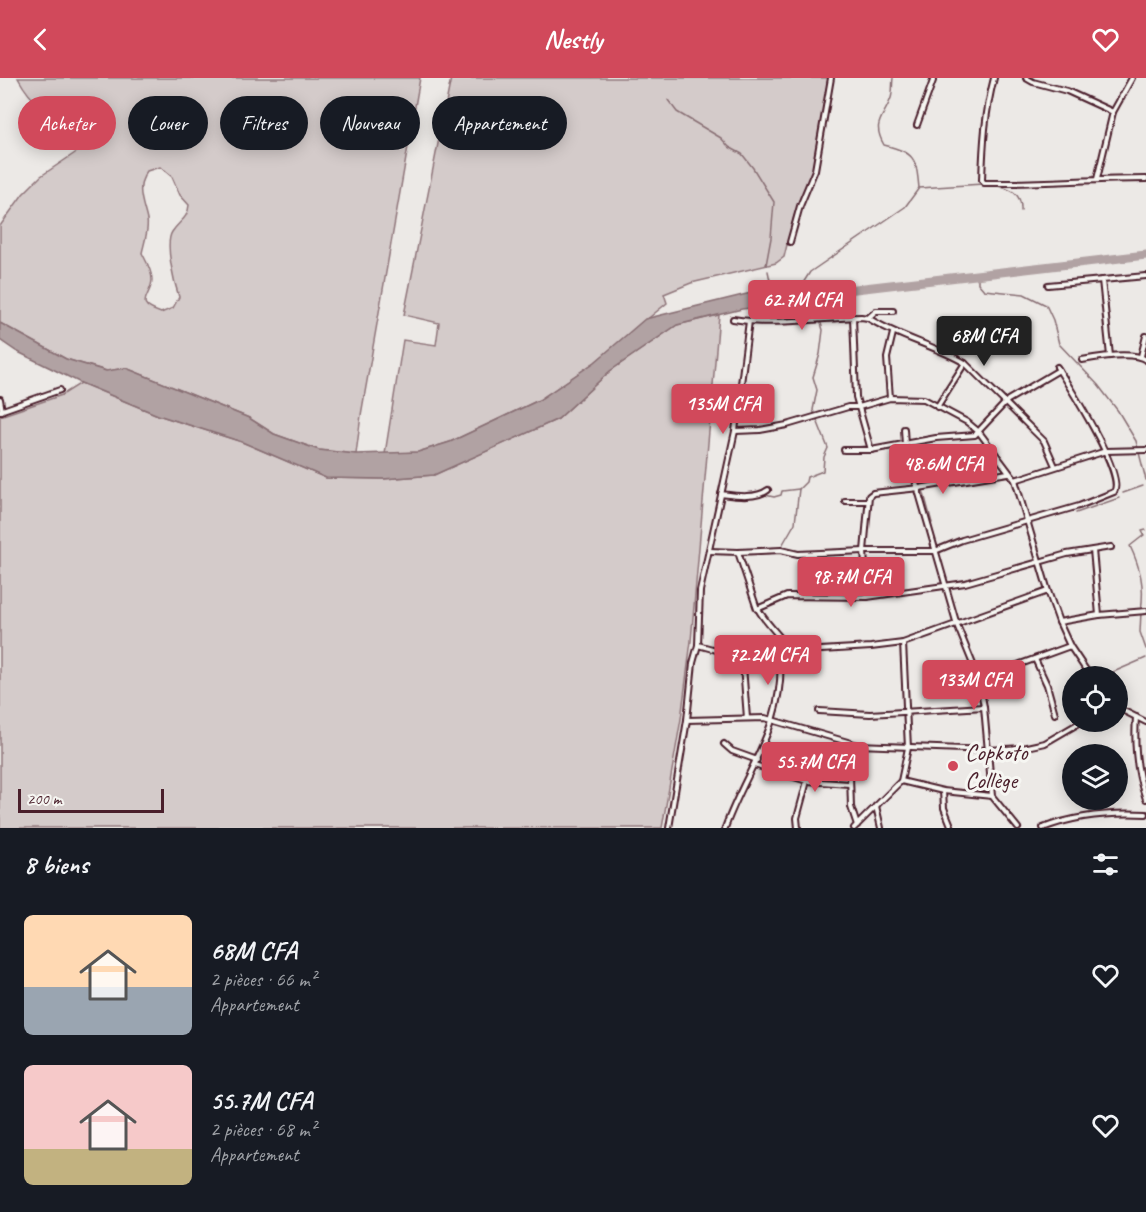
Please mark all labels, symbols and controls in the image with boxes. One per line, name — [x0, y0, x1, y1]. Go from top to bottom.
text: Nestly — [544, 22, 602, 56]
icon: back — [24, 23, 57, 56]
icon: heart — [1089, 23, 1122, 56]
chip: Acheter — [18, 96, 116, 150]
chip: Louer — [128, 96, 208, 150]
chip: Filtres — [220, 96, 308, 150]
chip: Nouveau — [320, 96, 420, 150]
chip: Appartement — [432, 96, 567, 150]
pin: 62.7M CFA — [733, 280, 871, 331]
text: 62.7M CFA — [762, 287, 842, 312]
pin: 68M CFA — [929, 316, 1039, 367]
text: 68M CFA — [951, 323, 1017, 348]
pin: 135M CFA — [661, 384, 785, 435]
text: 135M CFA — [685, 391, 761, 416]
pin: 48.6M CFA — [874, 444, 1012, 495]
text: 48.6M CFA — [903, 451, 983, 476]
pin: 98.7M CFA — [782, 557, 920, 608]
text: 98.7M CFA — [812, 564, 891, 589]
pin: 72.2M CFA — [699, 635, 837, 686]
text: 72.2M CFA — [728, 642, 808, 667]
pin: 133M CFA — [912, 660, 1036, 711]
map controls — [1062, 666, 1128, 810]
button: locate — [1062, 666, 1128, 732]
text: 133M CFA — [936, 667, 1012, 692]
place label: Copkoto Collège — [965, 737, 1029, 795]
pin: 55.7M CFA — [746, 742, 884, 793]
button: layers — [1062, 744, 1128, 810]
text: 55.7M CFA — [776, 749, 854, 774]
marker: Copkoto Collège — [946, 759, 960, 773]
scale bar — [18, 786, 164, 814]
text: 200 m — [27, 789, 61, 809]
text: 8 biens — [24, 848, 88, 881]
icon: filters — [1089, 848, 1122, 881]
text: 68M CFA — [210, 934, 297, 967]
icon: home — [72, 939, 144, 1011]
icon: heart — [1089, 959, 1122, 992]
text: 2 pièces · 66 m² — [210, 967, 316, 992]
text: Appartement — [210, 992, 299, 1017]
text: 55.7M CFA — [210, 1084, 312, 1117]
icon: home — [72, 1089, 144, 1161]
icon: heart — [1089, 1109, 1122, 1142]
text: 2 pièces · 68 m² — [210, 1117, 316, 1142]
text: Appartement — [210, 1142, 299, 1167]

